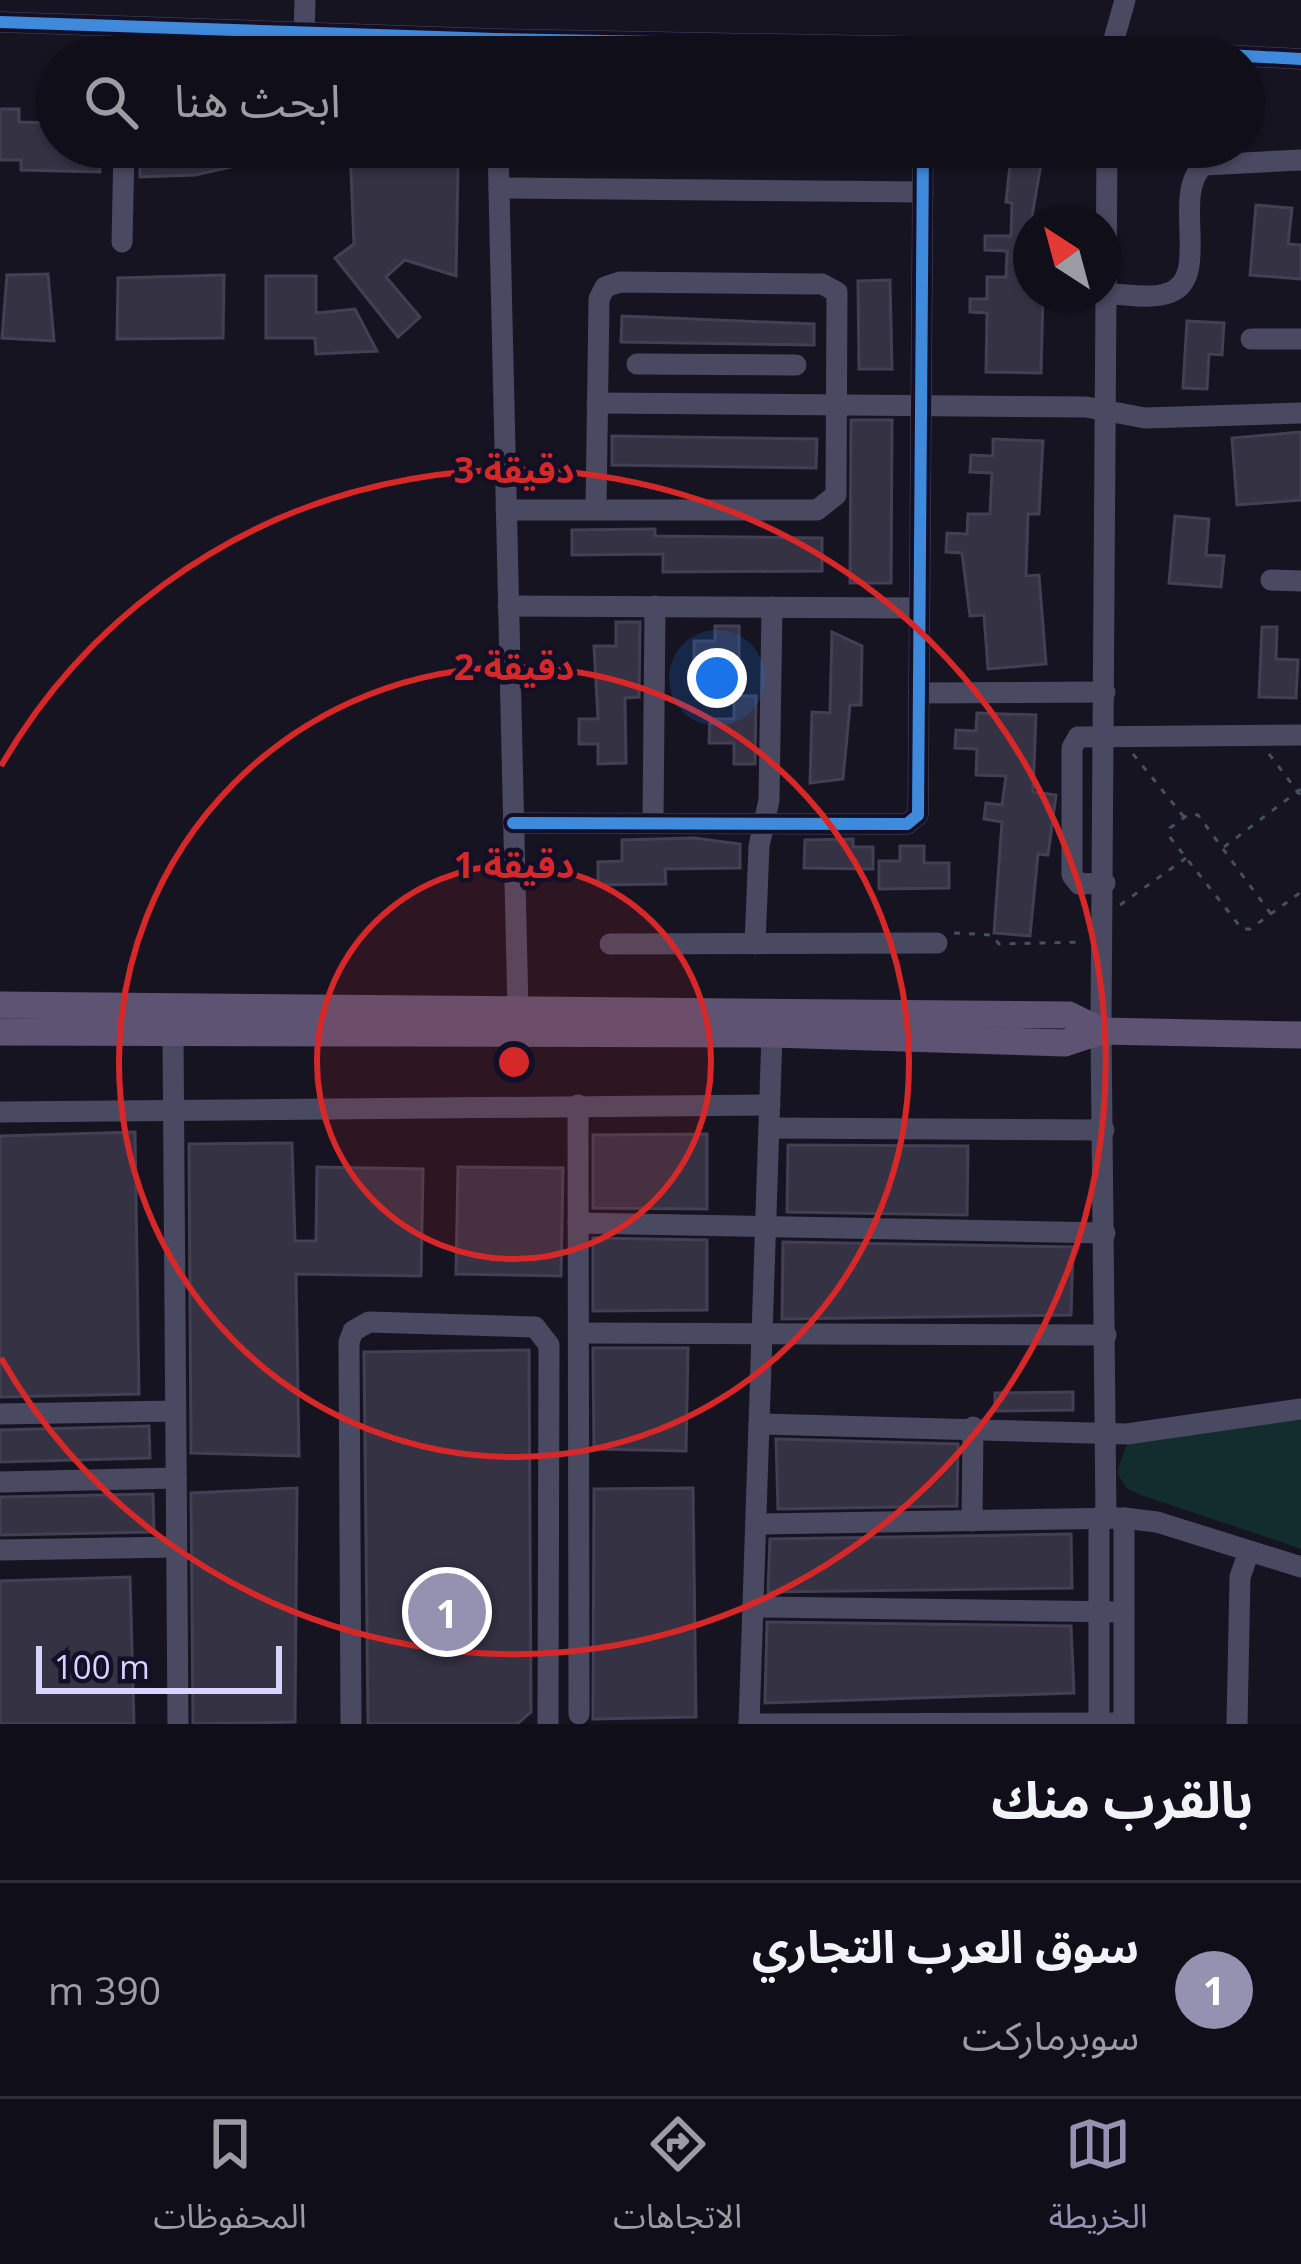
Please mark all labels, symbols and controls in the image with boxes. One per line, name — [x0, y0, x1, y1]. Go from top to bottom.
search box — [36, 36, 1265, 168]
icon: search — [78, 69, 144, 135]
text: ابحث هنا — [174, 69, 341, 130]
north arrow — [1013, 204, 1121, 312]
text: 3 دقيقة — [454, 445, 574, 494]
text: 2 دقيقة — [454, 642, 574, 691]
your location — [687, 648, 747, 708]
text: 1 دقيقة — [454, 840, 574, 889]
centre of rings — [493, 1041, 535, 1083]
pin: 1 — [408, 1567, 486, 1657]
scale bar — [36, 1640, 282, 1693]
text: 100 m — [54, 1644, 150, 1689]
text: بالقرب منك — [991, 1763, 1253, 1833]
text: سوق العرب التجاري — [752, 1915, 1139, 1976]
text: 390 m — [48, 1963, 161, 2016]
text: 1 — [1203, 1963, 1225, 2016]
text: سوبرماركت — [962, 2008, 1139, 2061]
tab: المحفوظات — [153, 2111, 307, 2252]
tab: الاتجاهات — [613, 2111, 742, 2252]
tab: الخريطة — [1049, 2111, 1148, 2252]

